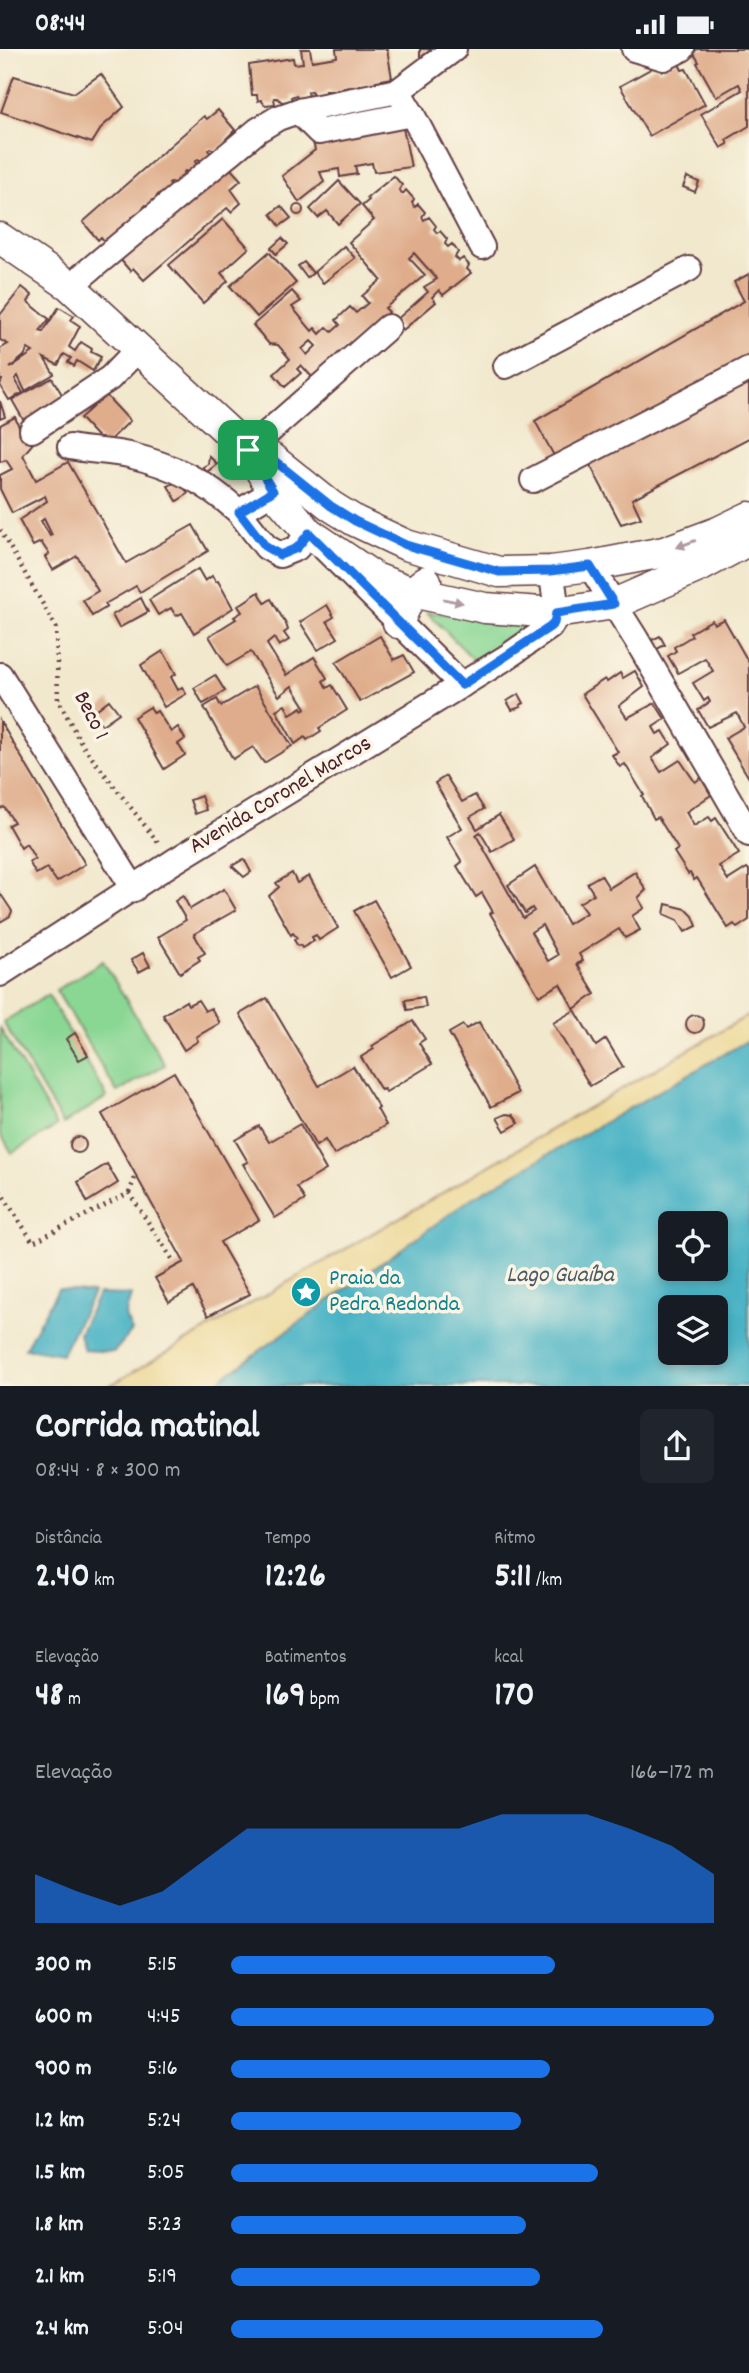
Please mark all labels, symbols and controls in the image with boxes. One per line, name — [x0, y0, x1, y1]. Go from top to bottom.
text: 08:44 — [35, 6, 86, 43]
pin — [218, 420, 278, 480]
icon: arrive — [229, 431, 267, 469]
one-way arrow — [676, 539, 697, 550]
one-way arrow — [442, 595, 464, 606]
street label: Beco 1 — [64, 686, 116, 746]
street label: Avenida Coronel Marcos — [183, 728, 379, 864]
map controls — [658, 1211, 728, 1365]
button: locate — [658, 1211, 728, 1281]
water label: Lago Guaíba — [506, 1259, 616, 1293]
place label: Praia da Pedra Redonda — [329, 1263, 461, 1322]
place icon: Praia da Pedra Redonda — [289, 1275, 323, 1309]
button: layers — [658, 1295, 728, 1365]
text: Corrida matinal — [35, 1401, 260, 1456]
button: share — [640, 1409, 714, 1483]
text: 08:44 · 8 × 300 m — [35, 1455, 181, 1488]
text: Distância — [35, 1526, 102, 1553]
text: Tempo — [265, 1526, 311, 1553]
text: Ritmo — [494, 1526, 536, 1553]
text: 2.40 — [35, 1553, 90, 1603]
text: 12:26 — [265, 1553, 326, 1603]
text: 5:11 — [494, 1553, 532, 1603]
text: km — [90, 1568, 115, 1595]
text: /km — [532, 1568, 562, 1595]
text: Elevação — [35, 1645, 99, 1672]
text: Batimentos — [265, 1645, 347, 1672]
text: kcal — [494, 1645, 523, 1672]
text: 48 — [35, 1672, 64, 1722]
text: 169 — [265, 1672, 306, 1722]
text: 170 — [494, 1672, 534, 1722]
text: m — [64, 1687, 81, 1714]
text: bpm — [306, 1687, 340, 1714]
text: Elevação — [35, 1757, 112, 1790]
text: 166–172 m — [630, 1757, 714, 1790]
text: 300 m — [35, 1949, 91, 1982]
text: 5:15 — [147, 1949, 177, 1982]
text: 600 m — [35, 2001, 92, 2034]
text: 4:45 — [147, 2001, 181, 2034]
text: 900 m — [35, 2053, 92, 2086]
text: 5:16 — [147, 2053, 178, 2086]
text: 1.2 km — [35, 2105, 84, 2138]
text: 5:24 — [147, 2105, 181, 2138]
text: 1.5 km — [35, 2157, 85, 2190]
text: 5:05 — [147, 2157, 185, 2190]
text: 1.8 km — [35, 2209, 84, 2242]
text: 5:23 — [147, 2209, 182, 2242]
text: 2.1 km — [35, 2261, 84, 2294]
text: 5:19 — [147, 2261, 177, 2294]
text: 2.4 km — [35, 2313, 89, 2346]
text: 5:04 — [147, 2313, 184, 2346]

